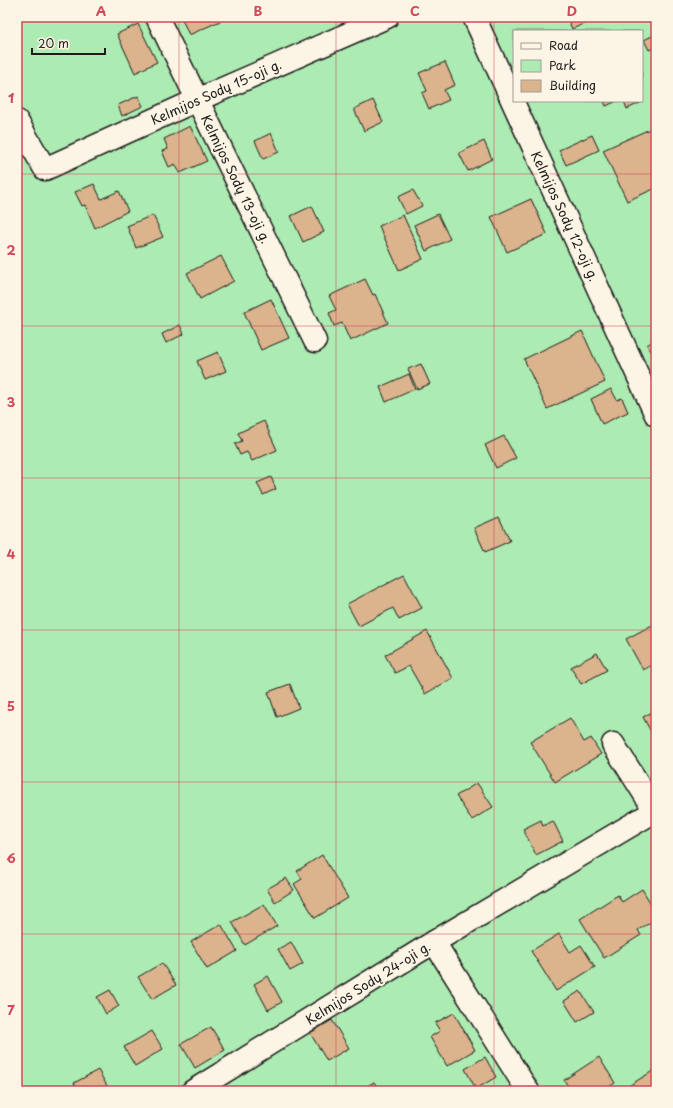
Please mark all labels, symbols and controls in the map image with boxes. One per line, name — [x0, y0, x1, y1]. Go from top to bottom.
text: A — [96, 1, 106, 20]
text: B — [254, 1, 263, 20]
text: C — [410, 1, 420, 20]
text: D — [567, 1, 577, 20]
scale bar — [32, 30, 105, 56]
legend — [513, 30, 643, 102]
text: 20 m — [38, 34, 69, 52]
text: Road — [549, 36, 578, 54]
street label: Kelmijos Sodų 15-oji g. — [147, 54, 284, 129]
text: Park — [549, 56, 576, 74]
text: Building — [549, 76, 596, 94]
text: 1 — [8, 88, 14, 107]
street label: Kelmijos Sodų 13-oji g. — [197, 111, 276, 246]
street label: Kelmijos Sodų 12-oji g. — [527, 148, 604, 284]
text: 2 — [6, 240, 16, 259]
text: 3 — [7, 392, 16, 411]
text: 4 — [7, 544, 16, 563]
text: 5 — [7, 696, 15, 715]
text: 6 — [6, 848, 16, 867]
street label: Kelmijos Sodų 24-oji g. — [302, 936, 434, 1029]
text: 7 — [7, 1000, 15, 1019]

